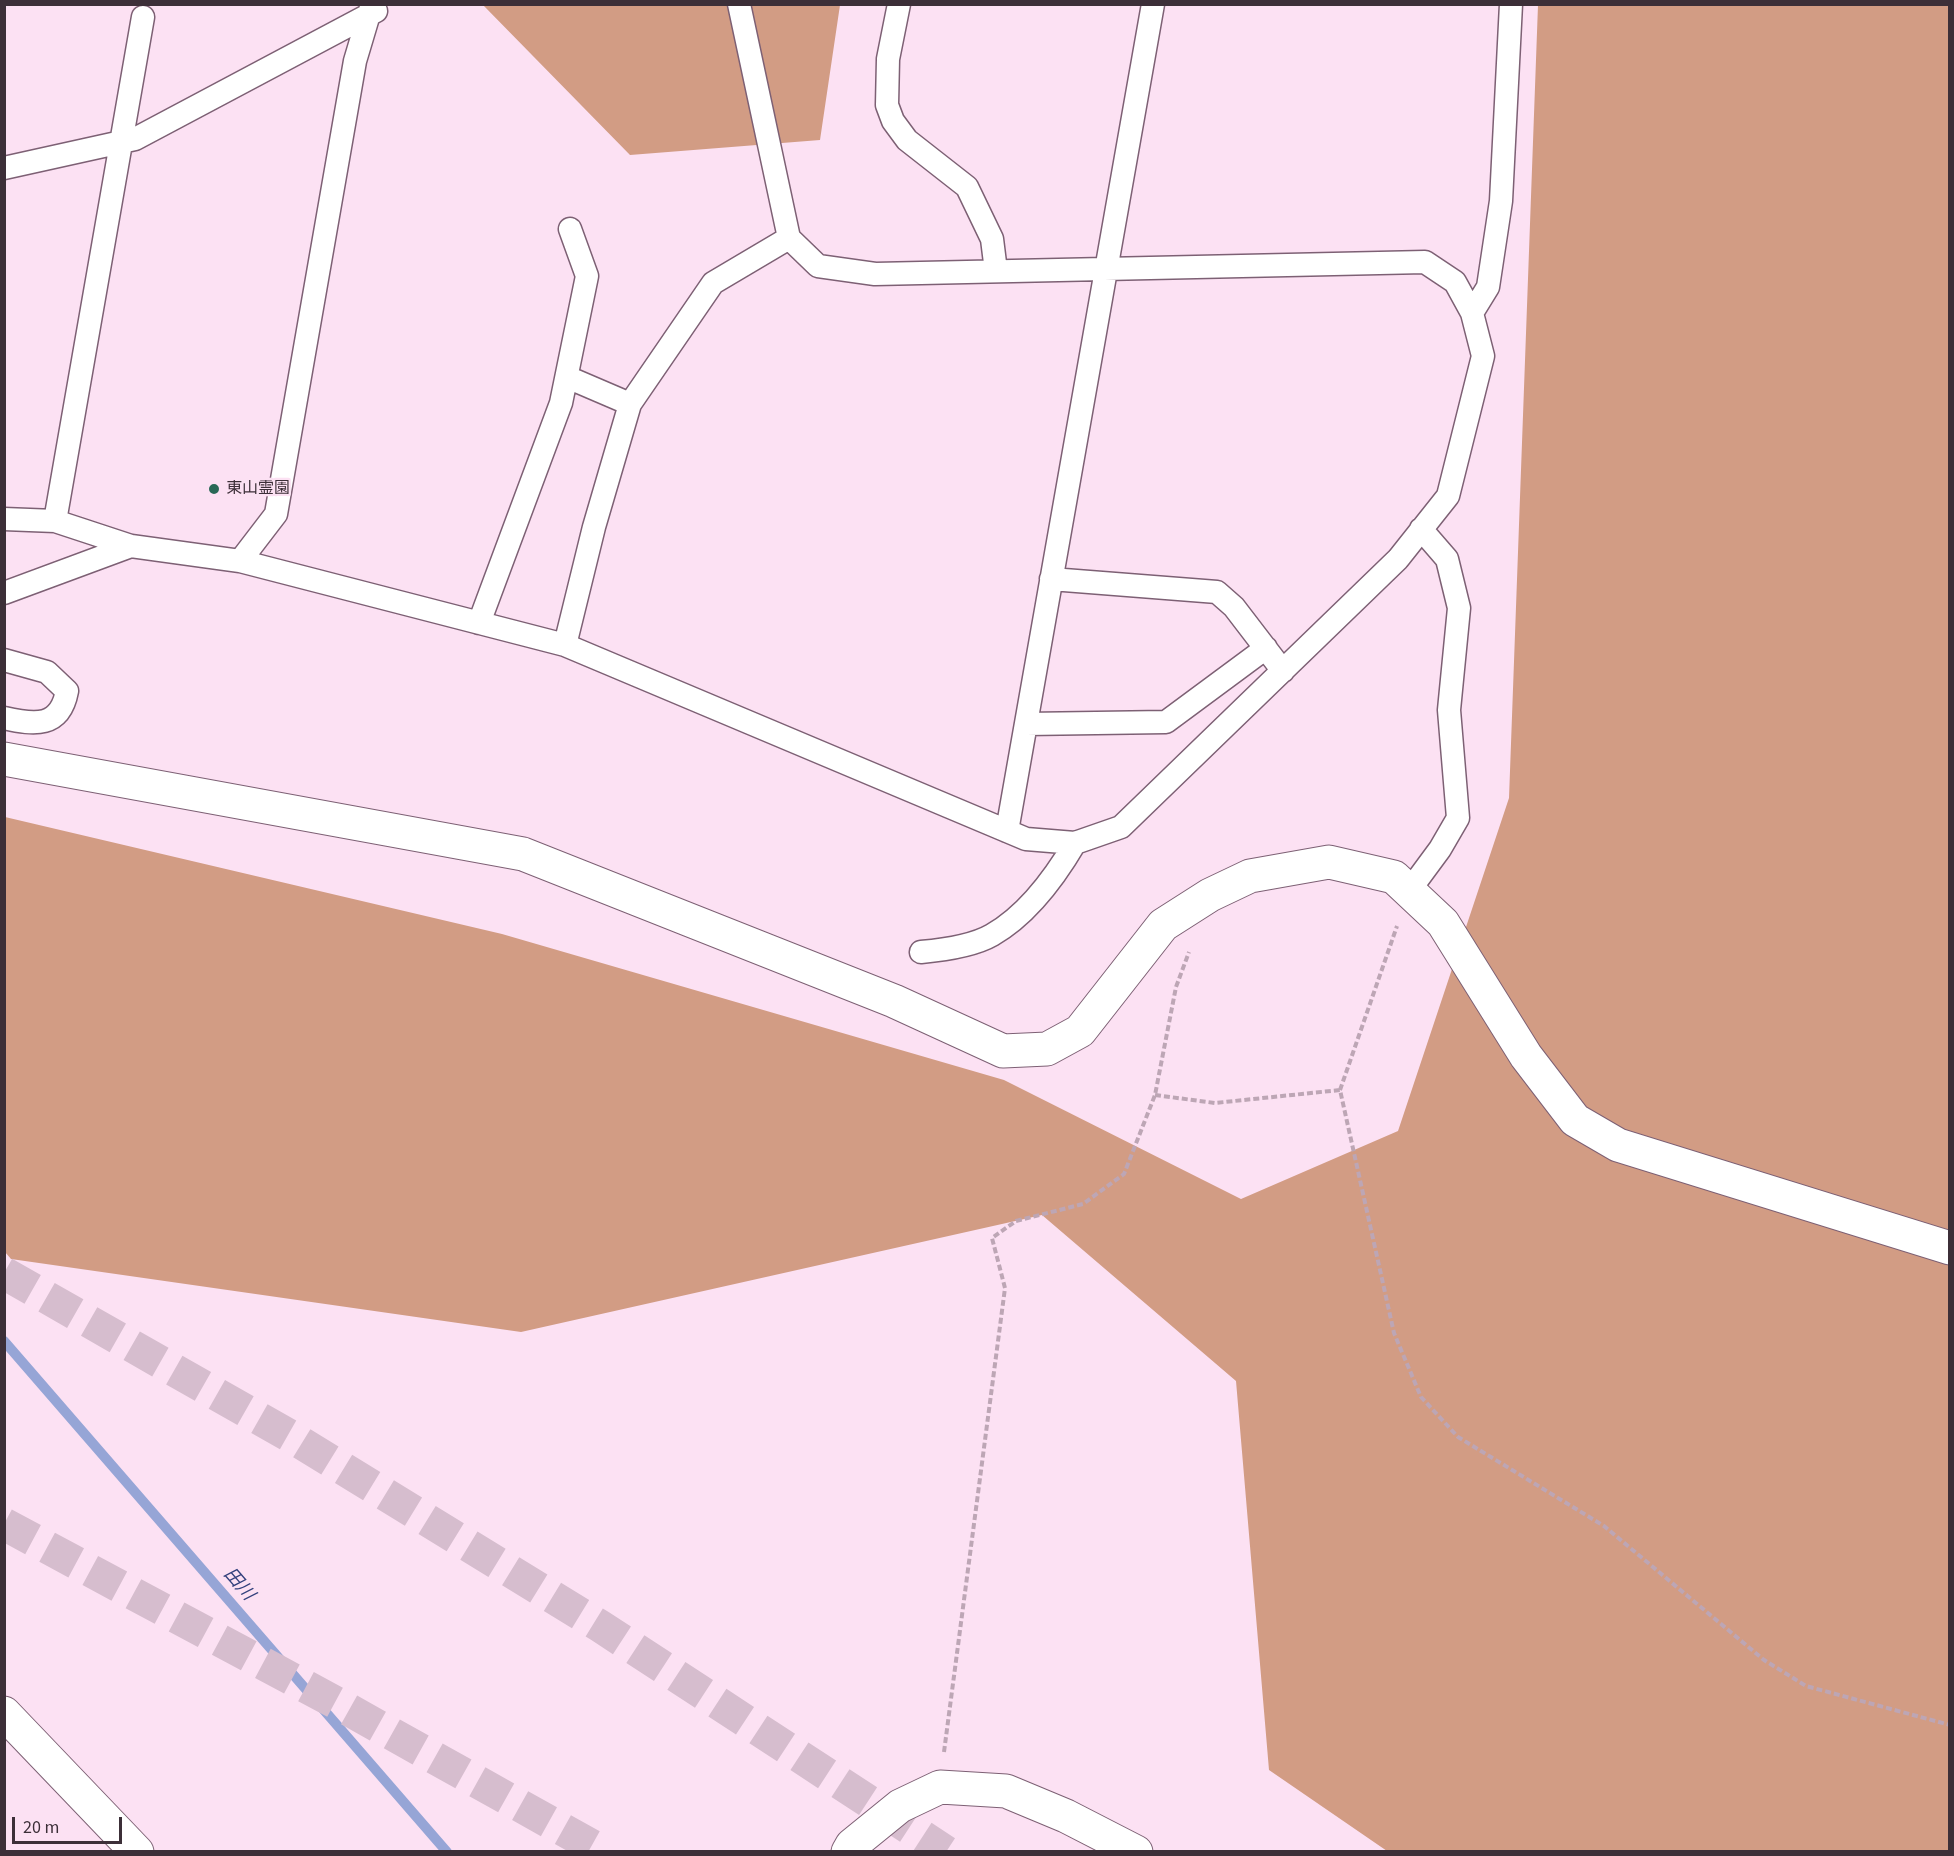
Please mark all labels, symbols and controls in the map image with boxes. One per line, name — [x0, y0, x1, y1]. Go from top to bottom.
place label: 東山霊園 — [226, 479, 290, 499]
marker: 東山霊園 — [207, 482, 221, 496]
water label: 田川 — [218, 1564, 258, 1606]
scale bar — [15, 1805, 124, 1843]
text: 20 m — [23, 1815, 59, 1840]

